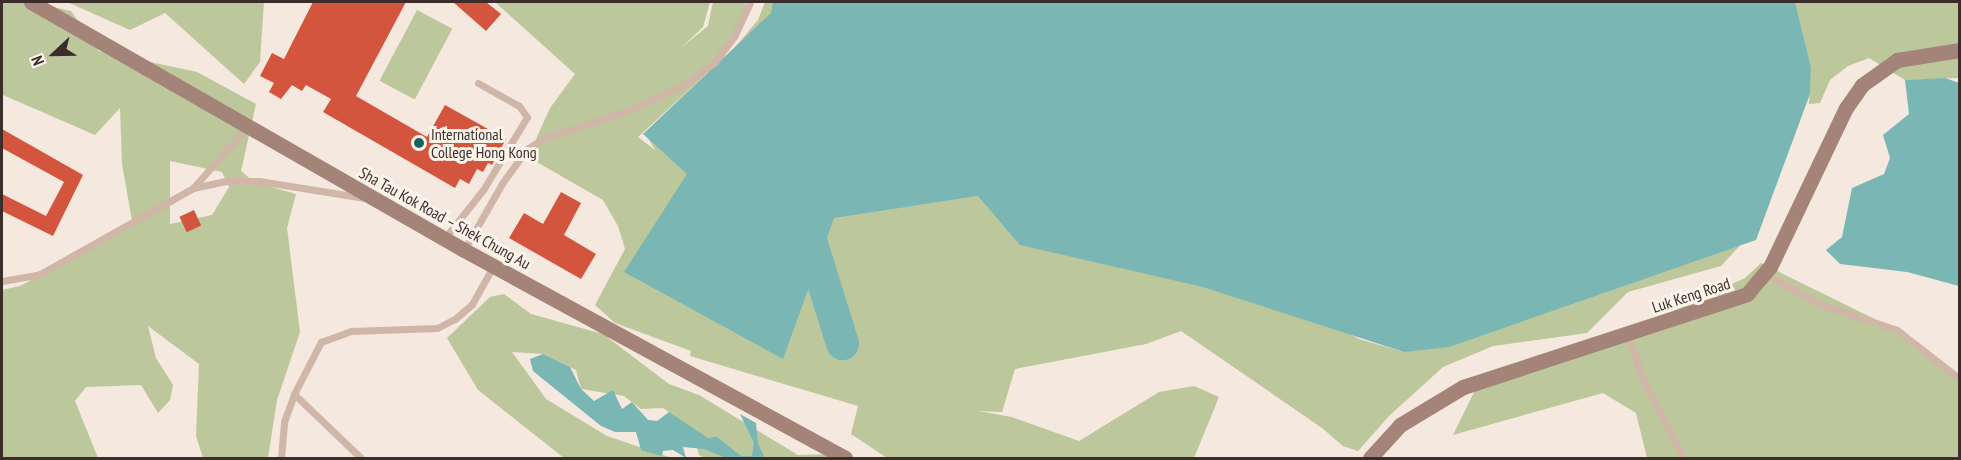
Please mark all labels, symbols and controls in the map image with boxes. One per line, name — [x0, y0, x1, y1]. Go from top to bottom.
north arrow — [24, 24, 84, 84]
text: N — [26, 53, 48, 69]
place label: International College Hong Kong — [431, 124, 537, 162]
marker: International College Hong Kong — [412, 136, 426, 150]
street label: Sha Tau Kok Road – Shek Chung Au — [355, 162, 535, 274]
street label: Luk Keng Road — [1649, 273, 1733, 317]

